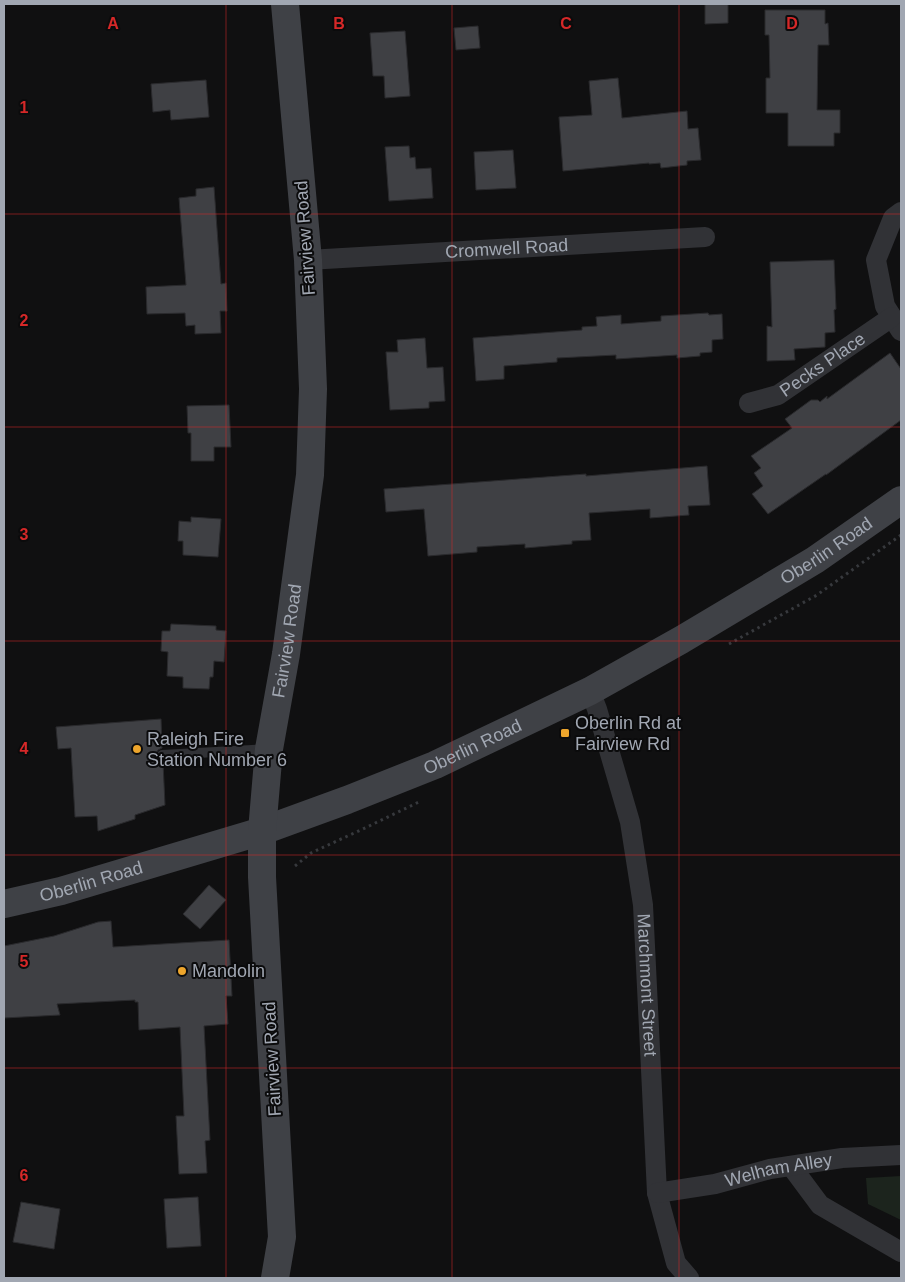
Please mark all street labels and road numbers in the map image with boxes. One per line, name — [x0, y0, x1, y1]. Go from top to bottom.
street label: Fairview Road — [291, 180, 319, 296]
street label: Cromwell Road — [445, 235, 569, 262]
street label: Pecks Place — [776, 328, 869, 401]
street label: Oberlin Road — [777, 513, 876, 588]
street label: Fairview Road — [268, 583, 305, 700]
street label: Oberlin Road — [421, 715, 525, 779]
street label: Oberlin Road — [38, 857, 145, 906]
street label: Marchmont Street — [633, 913, 660, 1057]
street label: Fairview Road — [259, 1001, 285, 1117]
street label: Welham Alley — [723, 1150, 833, 1191]

